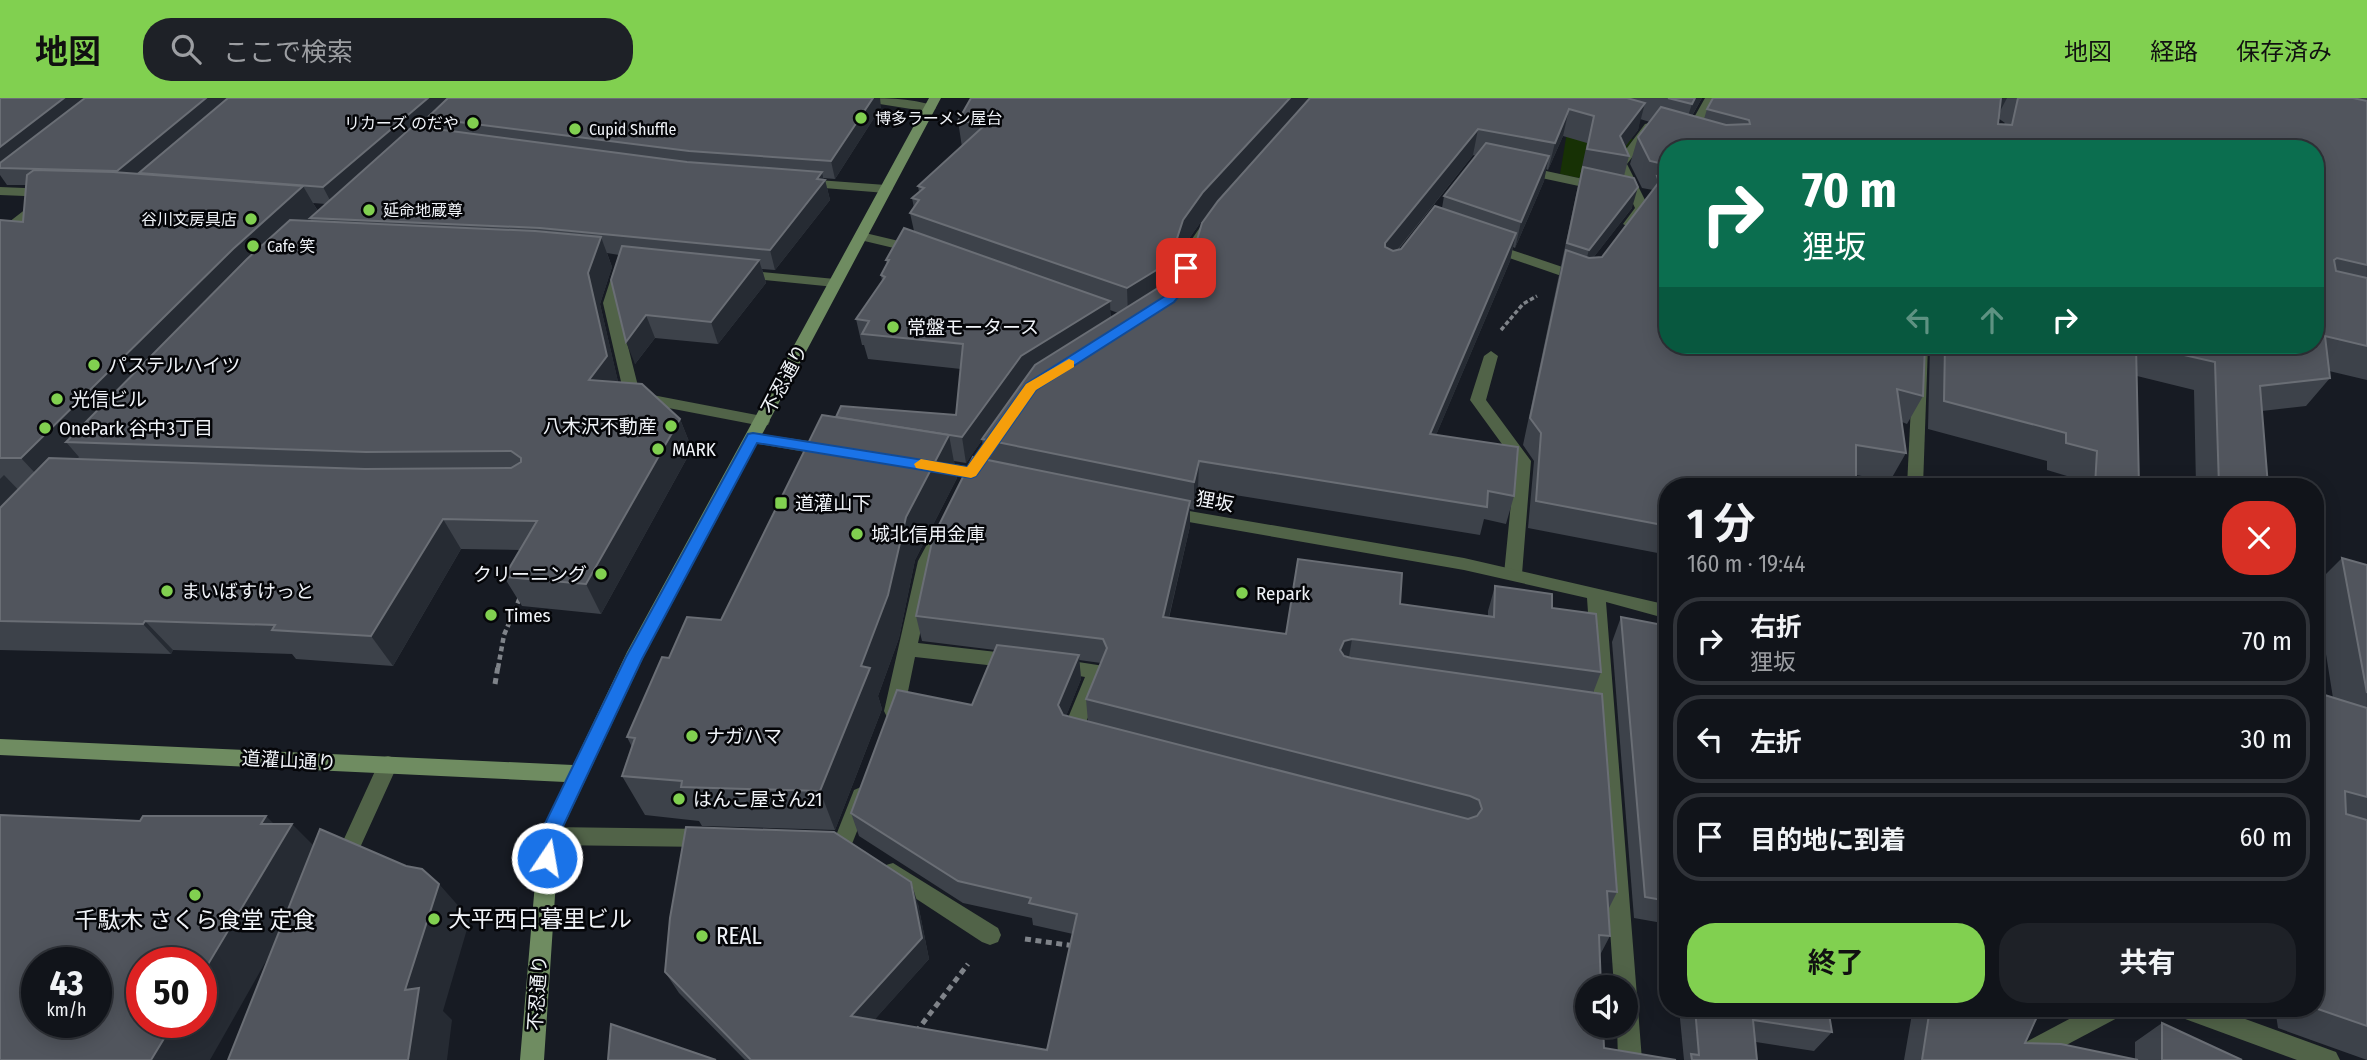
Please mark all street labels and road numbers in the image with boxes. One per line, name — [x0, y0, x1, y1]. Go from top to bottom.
street label: 不忍通り — [756, 340, 812, 418]
street label: 狸坂 — [1194, 487, 1236, 516]
street label: 道灌山通り — [241, 747, 337, 774]
street label: 不忍通り — [523, 954, 552, 1032]

